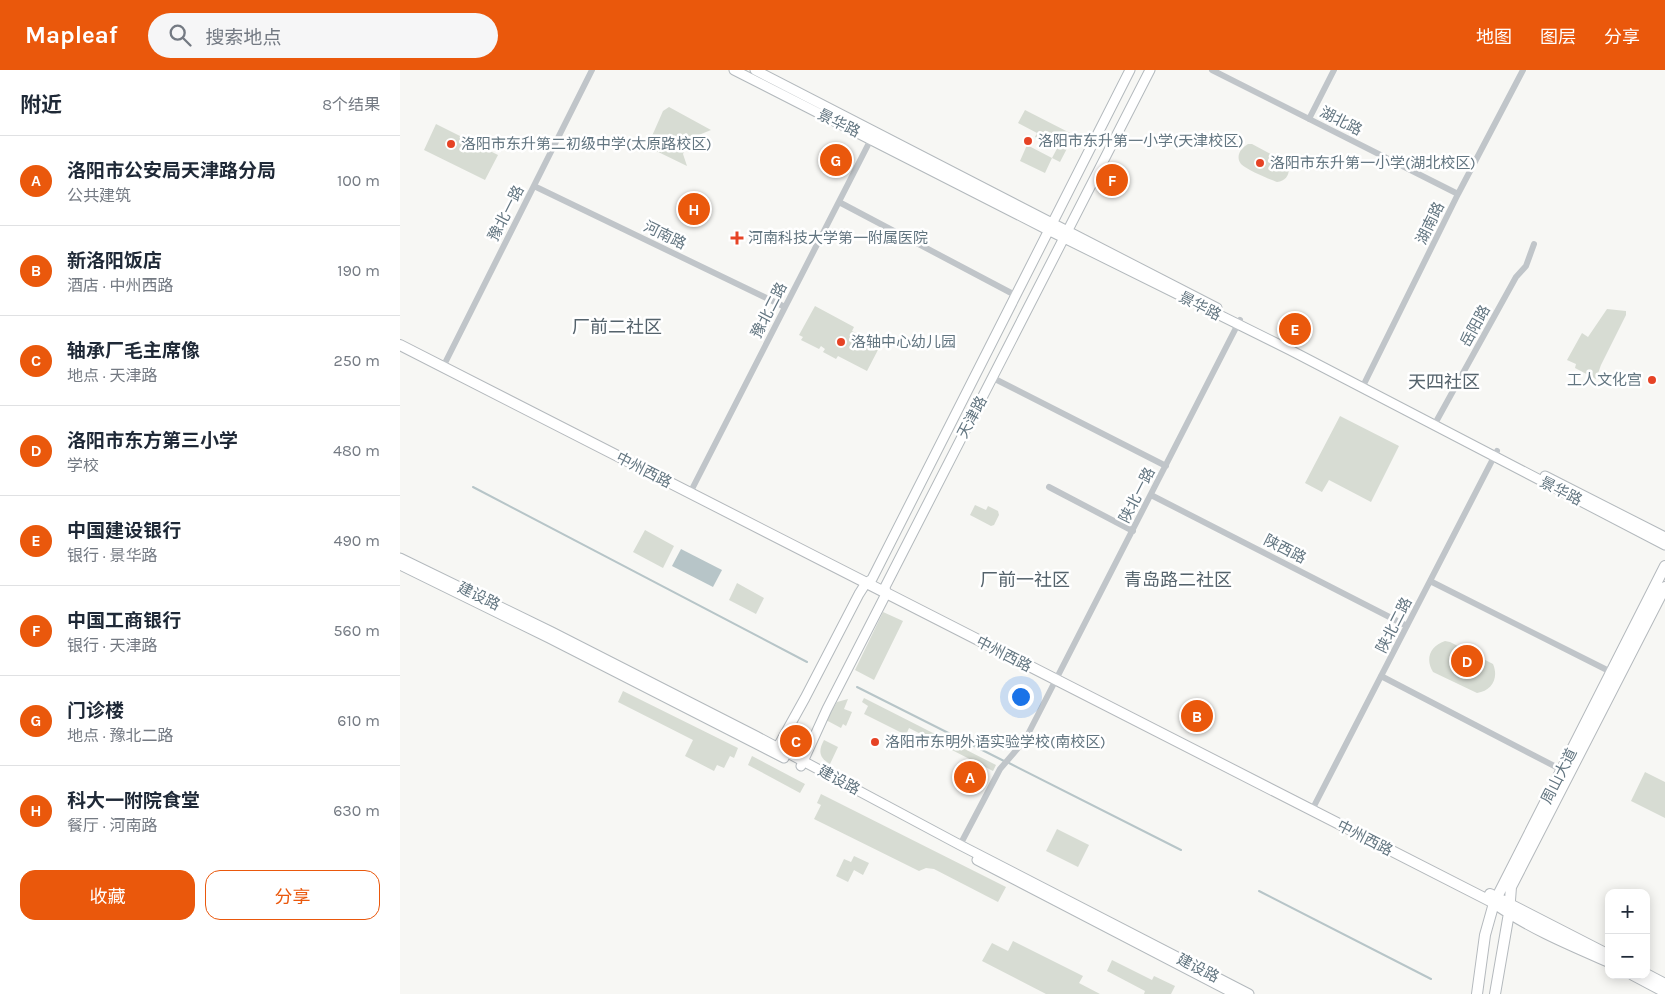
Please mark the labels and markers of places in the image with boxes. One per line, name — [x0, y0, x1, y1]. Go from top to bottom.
place label: 洛阳市东升第一小学(天津校区) — [1038, 132, 1244, 150]
place label: 洛阳市东升第二初级中学(太原路校区) — [461, 135, 712, 153]
marker: 洛阳市东升第一小学(天津校区) — [1022, 135, 1034, 147]
marker: 洛阳市东升第二初级中学(太原路校区) — [445, 138, 457, 150]
pin: G — [820, 141, 852, 179]
place label: 洛阳市东升第一小学(湖北校区) — [1270, 154, 1476, 172]
marker: 洛阳市东升第一小学(湖北校区) — [1254, 157, 1266, 169]
pin: F — [1096, 161, 1128, 199]
pin: H — [678, 190, 710, 228]
place label: 河南科技大学第一附属医院 — [748, 229, 928, 247]
marker: 河南科技大学第一附属医院 — [730, 231, 744, 245]
pin: E — [1279, 310, 1311, 348]
place label: 洛轴中心幼儿园 — [851, 333, 956, 351]
marker: 洛轴中心幼儿园 — [835, 336, 847, 348]
place label: 工人文化宫 — [1567, 371, 1642, 389]
marker: 工人文化宫 — [1646, 374, 1658, 386]
pin: D — [1451, 642, 1483, 680]
pin: B — [1181, 697, 1213, 735]
pin: C — [780, 722, 812, 760]
place label: 洛阳市东明外语实验学校(南校区) — [885, 733, 1106, 751]
marker: 洛阳市东明外语实验学校(南校区) — [869, 736, 881, 748]
pin: A — [954, 758, 986, 796]

